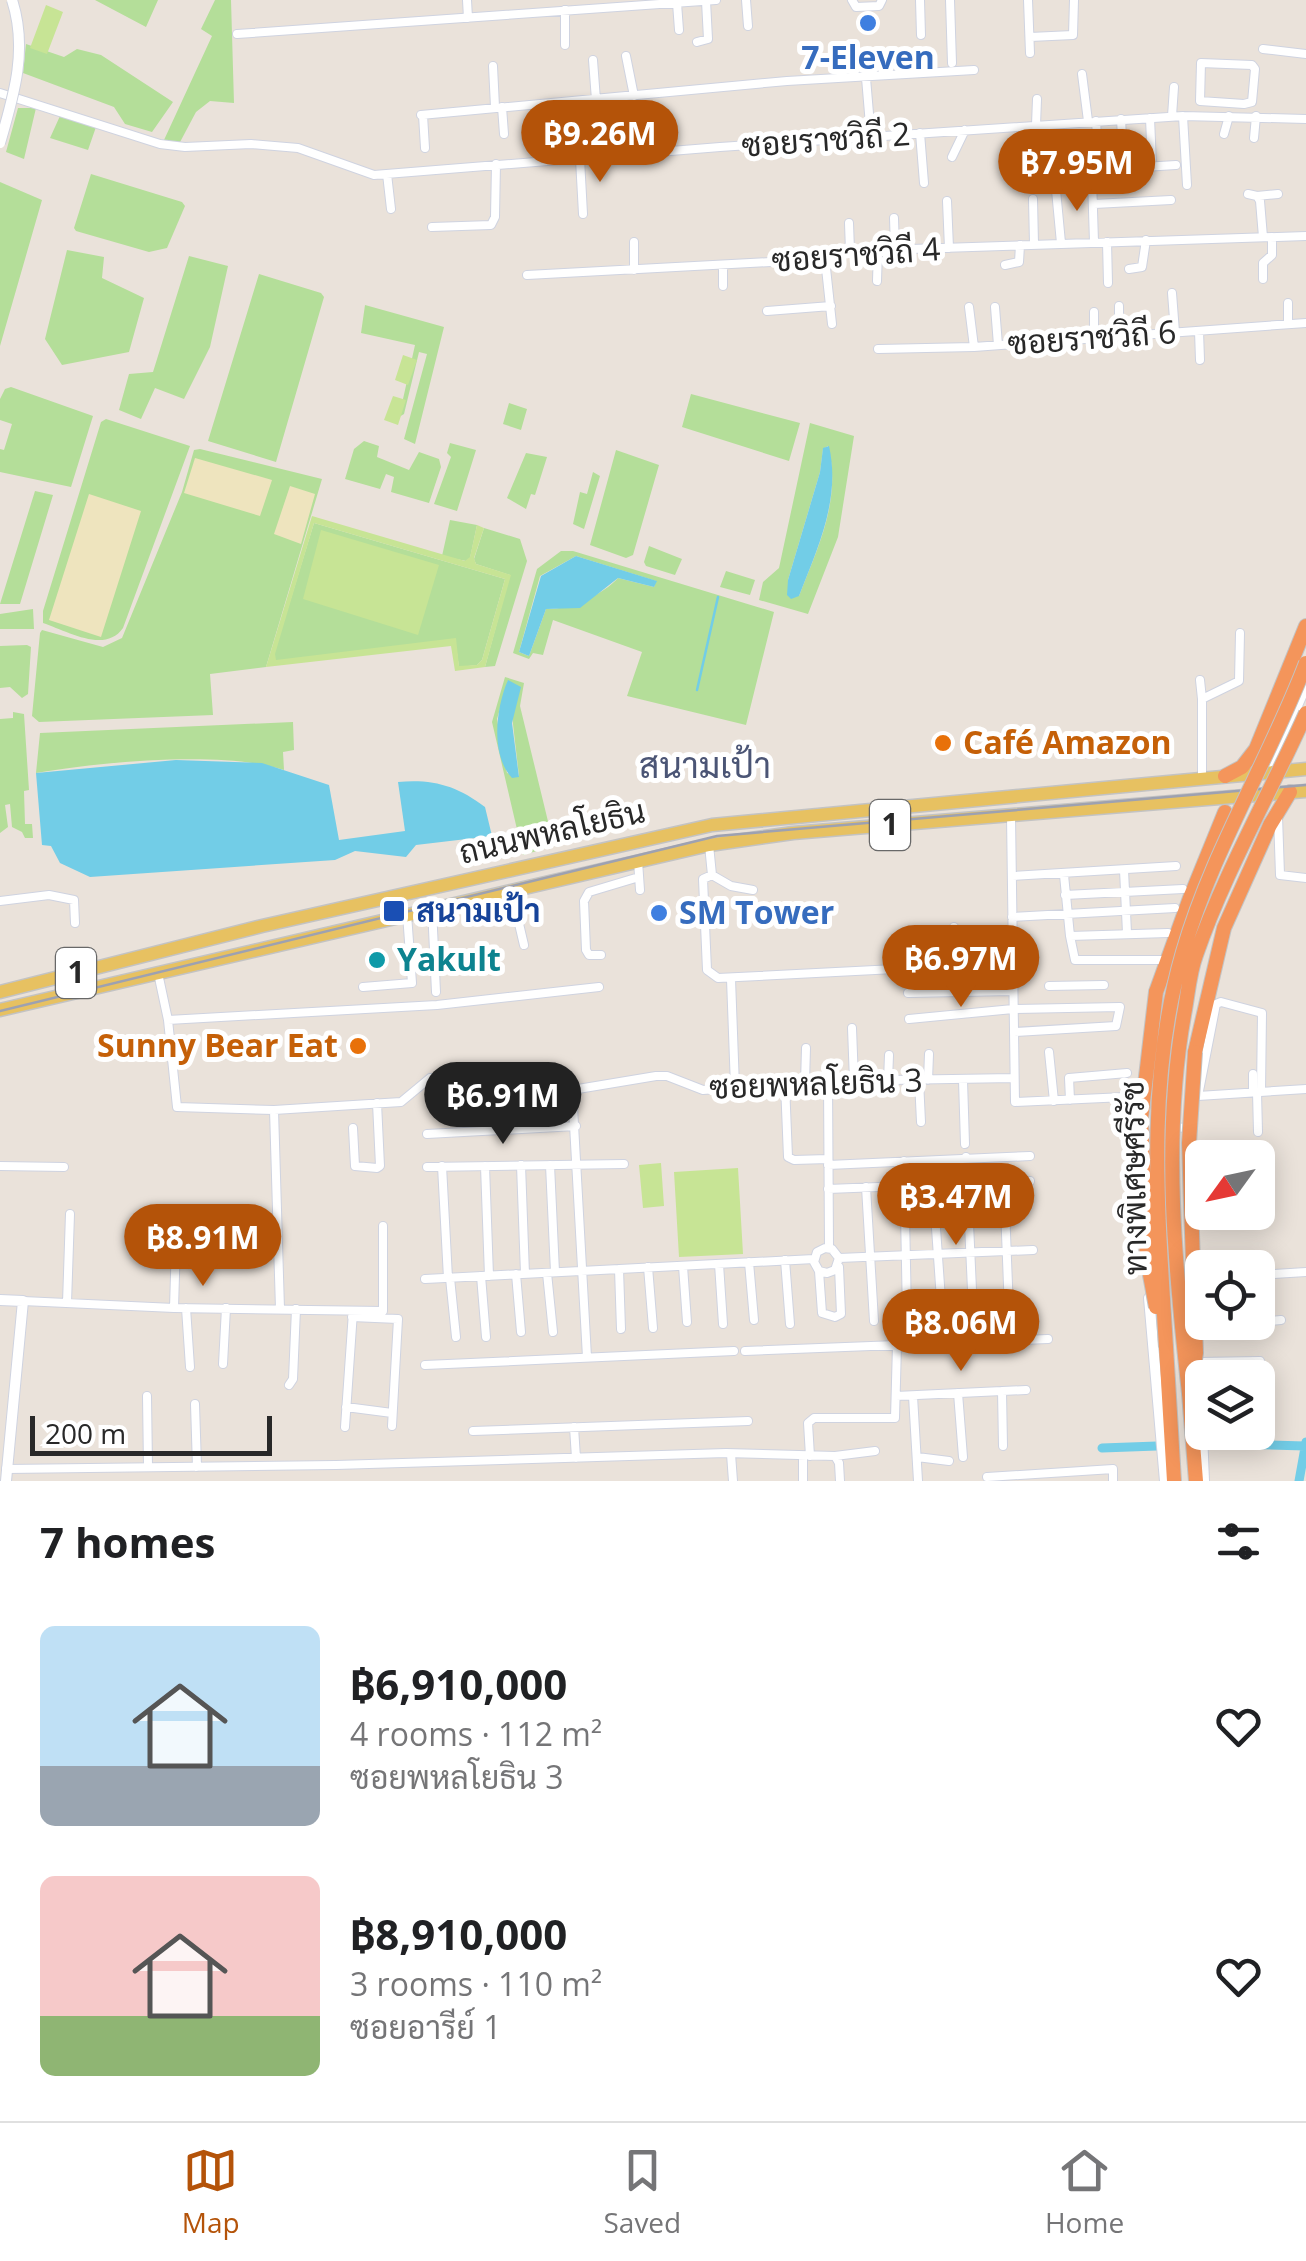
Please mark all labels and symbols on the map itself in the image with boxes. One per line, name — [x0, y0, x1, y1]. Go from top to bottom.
marker: 7-Eleven — [857, 12, 879, 34]
place label: 7-Eleven — [801, 35, 935, 78]
pin: ฿9.26M — [519, 100, 681, 185]
street label: ซอยราชวิถี 2 — [740, 111, 912, 166]
pin: ฿7.95M — [996, 129, 1158, 214]
street label: ซอยราชวิถี 4 — [770, 226, 942, 281]
street label: ซอยราชวิถี 6 — [1006, 309, 1178, 364]
place label: Café Amazon — [963, 720, 1172, 763]
marker: Café Amazon — [932, 732, 954, 754]
district label: สนามเป้า — [639, 741, 771, 788]
street label: ถนนพหลโยธิน — [455, 788, 649, 873]
road number: 1 — [870, 800, 910, 850]
place label: สนามเป้า — [416, 888, 541, 931]
place label: SM Tower — [679, 890, 834, 933]
marker: สนามเป้า — [381, 898, 407, 924]
marker: SM Tower — [648, 902, 670, 924]
pin: ฿6.97M — [880, 925, 1042, 1010]
place label: Yakult — [397, 937, 501, 980]
road number: 1 — [56, 948, 96, 998]
marker: Yakult — [366, 949, 388, 971]
place label: Sunny Bear Eat — [97, 1023, 338, 1066]
marker: Sunny Bear Eat — [347, 1035, 369, 1057]
street label: ซอยพหลโยธิน 3 — [708, 1057, 923, 1108]
pin: ฿6.91M — [422, 1062, 584, 1147]
street label: ทางพิเศษศรีรัช — [1109, 1080, 1156, 1276]
north arrow — [1185, 1140, 1275, 1230]
pin: ฿3.47M — [875, 1163, 1037, 1248]
pin: ฿8.91M — [122, 1204, 284, 1289]
pin: ฿8.06M — [880, 1289, 1042, 1374]
scale bar — [30, 1411, 272, 1456]

